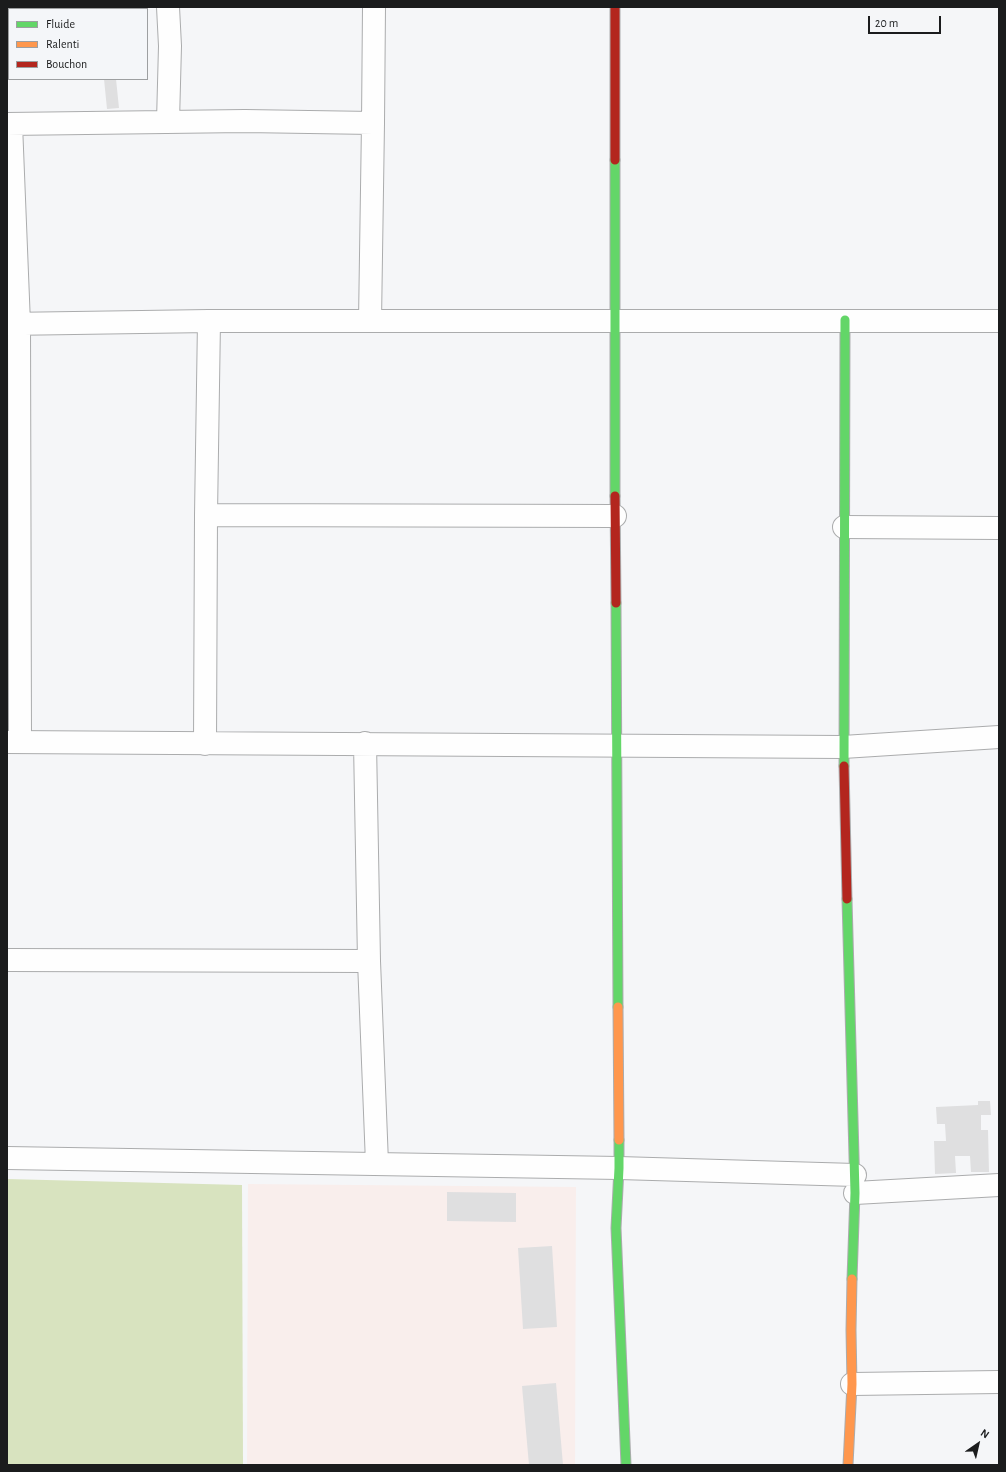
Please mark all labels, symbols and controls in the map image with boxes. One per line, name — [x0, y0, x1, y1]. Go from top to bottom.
legend — [8, 8, 148, 80]
scale bar — [870, 8, 943, 34]
text: 20 m — [875, 17, 898, 29]
text: Fluide — [46, 18, 75, 30]
text: Ralenti — [46, 38, 79, 50]
text: Bouchon — [46, 58, 87, 70]
north arrow — [958, 1424, 998, 1464]
text: N — [979, 1427, 991, 1440]

